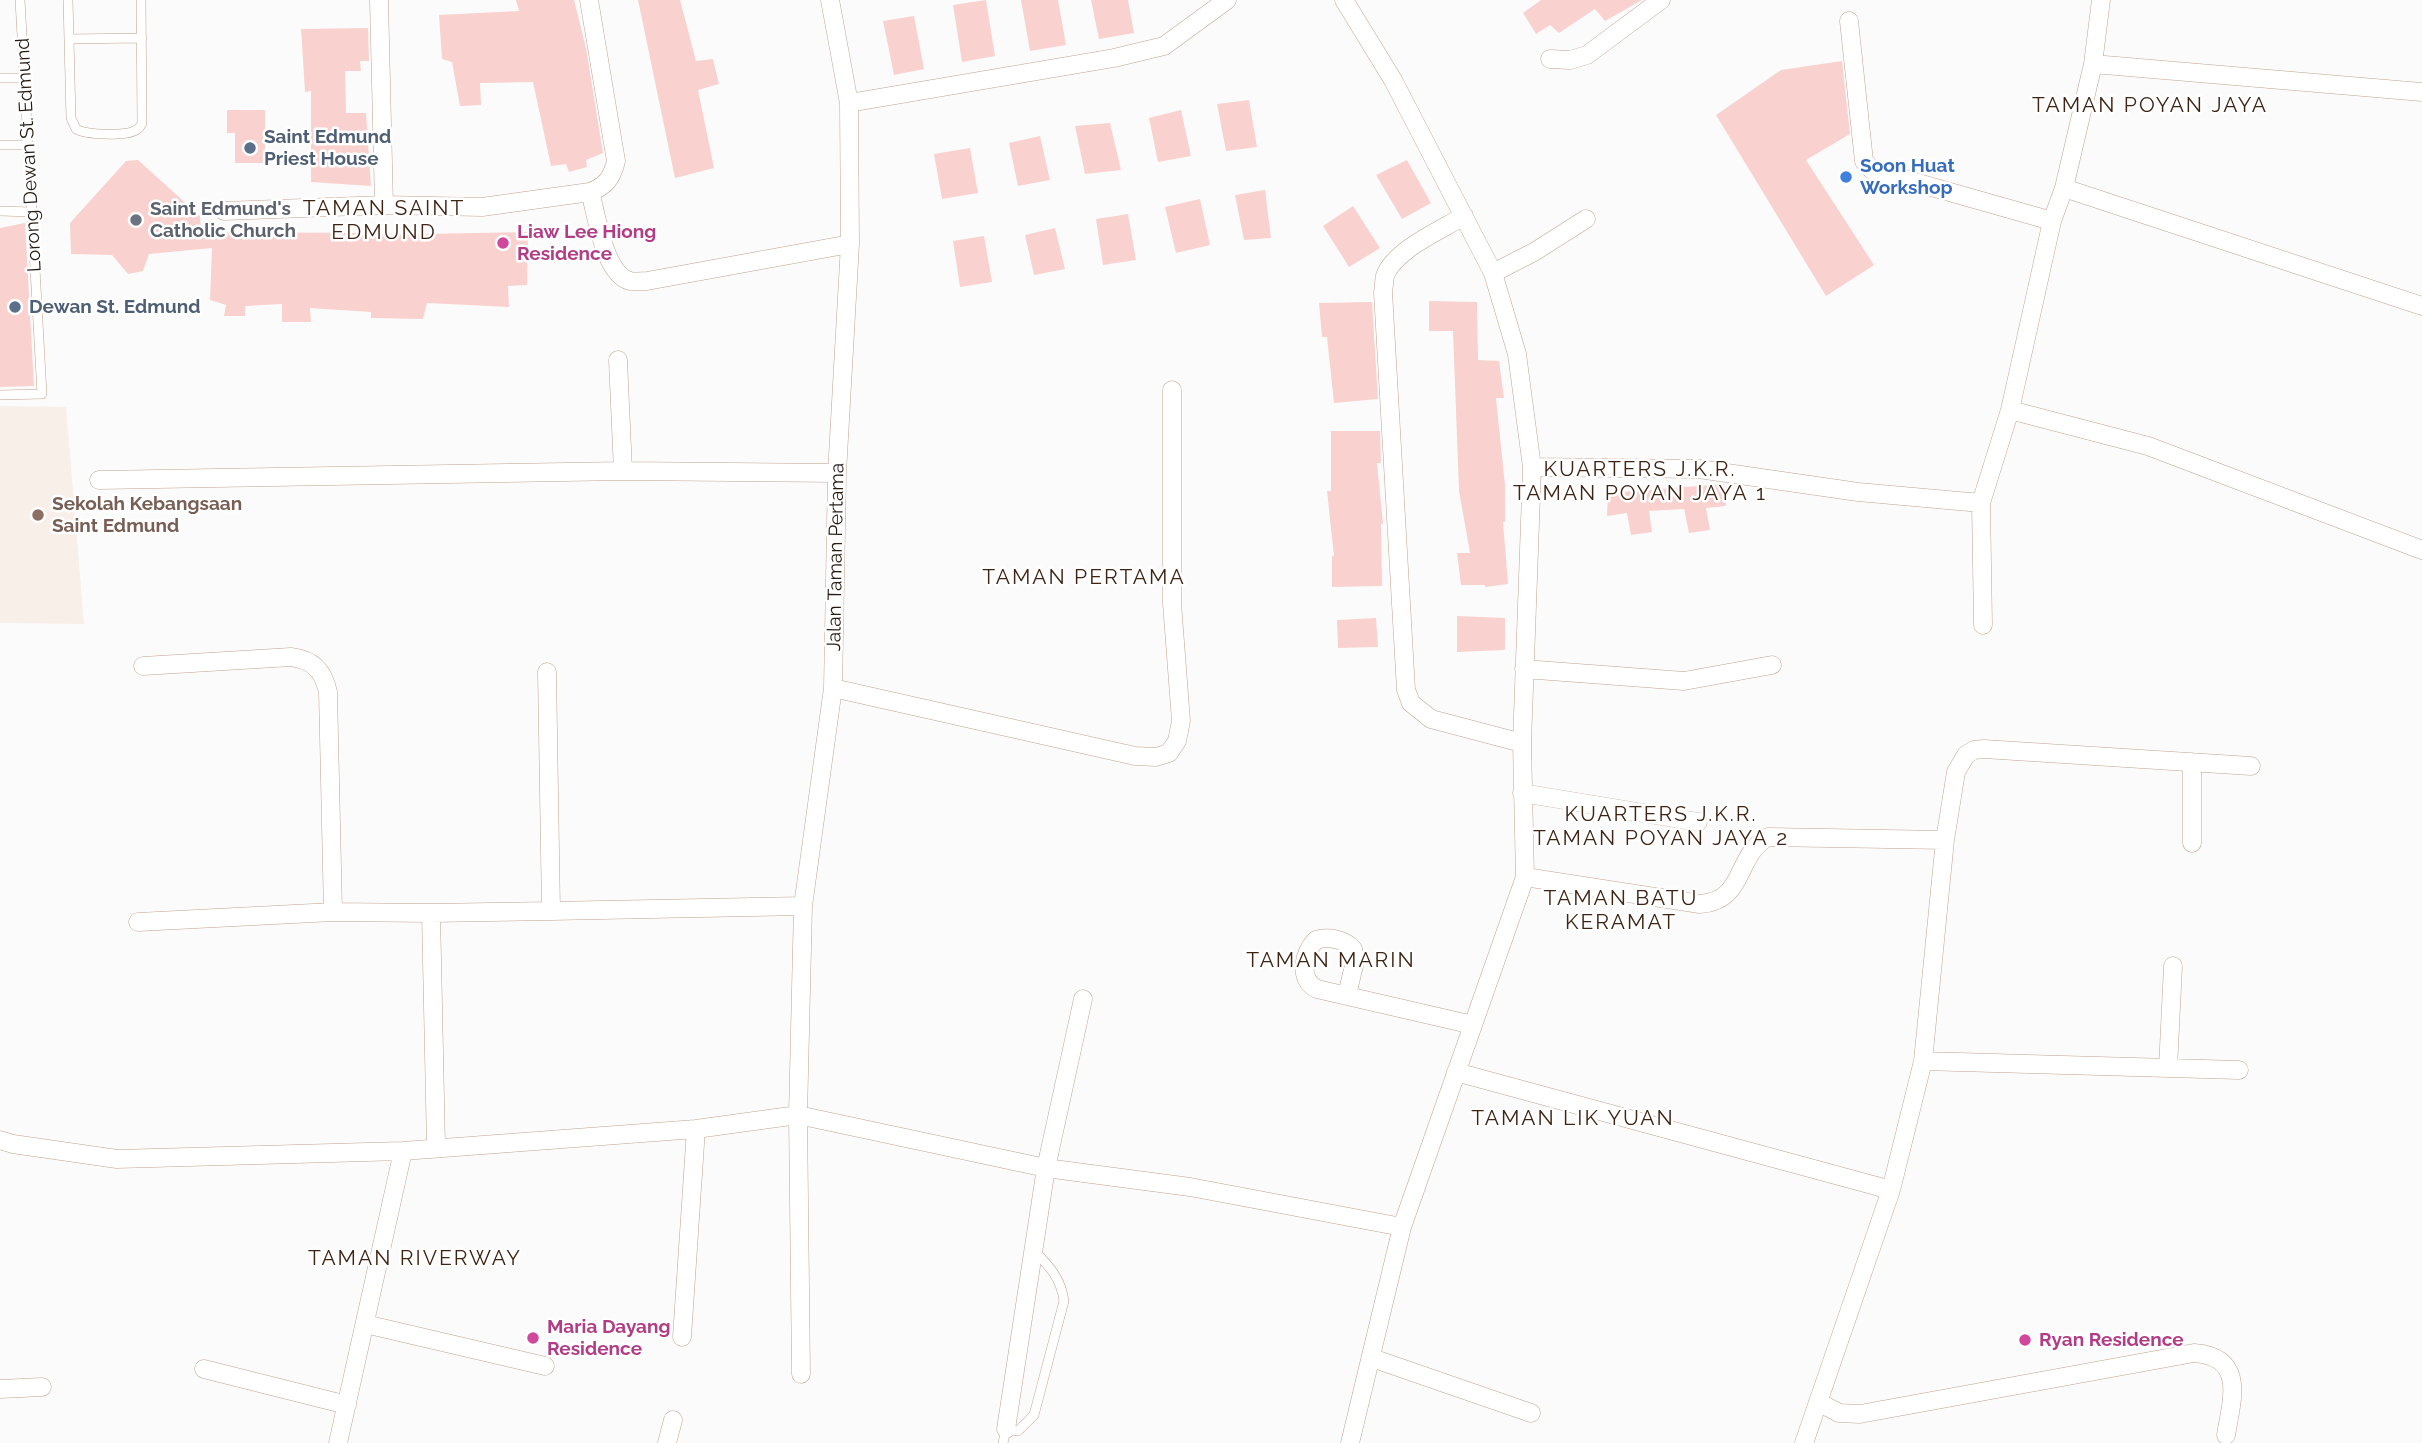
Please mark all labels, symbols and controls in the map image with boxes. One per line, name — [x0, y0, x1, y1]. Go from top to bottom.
street label: Lorong Dewan St. Edmund — [11, 37, 47, 273]
district label: TAMAN POYAN JAYA — [2034, 93, 2266, 119]
place label: Saint Edmund Priest House — [264, 126, 391, 170]
marker: Saint Edmund Priest House — [242, 140, 258, 156]
place label: Soon Huat Workshop — [1860, 155, 1955, 199]
marker: Soon Huat Workshop — [1838, 169, 1854, 185]
district label: TAMAN SAINT EDMUND — [304, 196, 464, 246]
place label: Saint Edmund's Catholic Church — [150, 198, 296, 242]
marker: Saint Edmund's Catholic Church — [128, 212, 144, 228]
place label: Liaw Lee Hiong Residence — [517, 221, 656, 265]
marker: Liaw Lee Hiong Residence — [495, 235, 511, 251]
place label: Dewan St. Edmund — [29, 296, 201, 318]
marker: Dewan St. Edmund — [7, 299, 23, 315]
district label: KUARTERS J.K.R. TAMAN POYAN JAYA 1 — [1515, 457, 1765, 507]
street label: Jalan Taman Pertama — [823, 463, 849, 651]
place label: Sekolah Kebangsaan Saint Edmund — [52, 493, 242, 537]
marker: Sekolah Kebangsaan Saint Edmund — [30, 507, 46, 523]
district label: TAMAN PERTAMA — [984, 565, 1184, 591]
district label: KUARTERS J.K.R. TAMAN POYAN JAYA 2 — [1535, 802, 1787, 852]
district label: TAMAN BATU KERAMAT — [1545, 886, 1697, 936]
district label: TAMAN MARIN — [1248, 948, 1414, 974]
district label: TAMAN LIK YUAN — [1473, 1106, 1673, 1132]
district label: TAMAN RIVERWAY — [310, 1246, 520, 1272]
place label: Maria Dayang Residence — [547, 1316, 671, 1360]
place label: Ryan Residence — [2039, 1329, 2184, 1351]
marker: Maria Dayang Residence — [525, 1330, 541, 1346]
marker: Ryan Residence — [2017, 1332, 2033, 1348]

